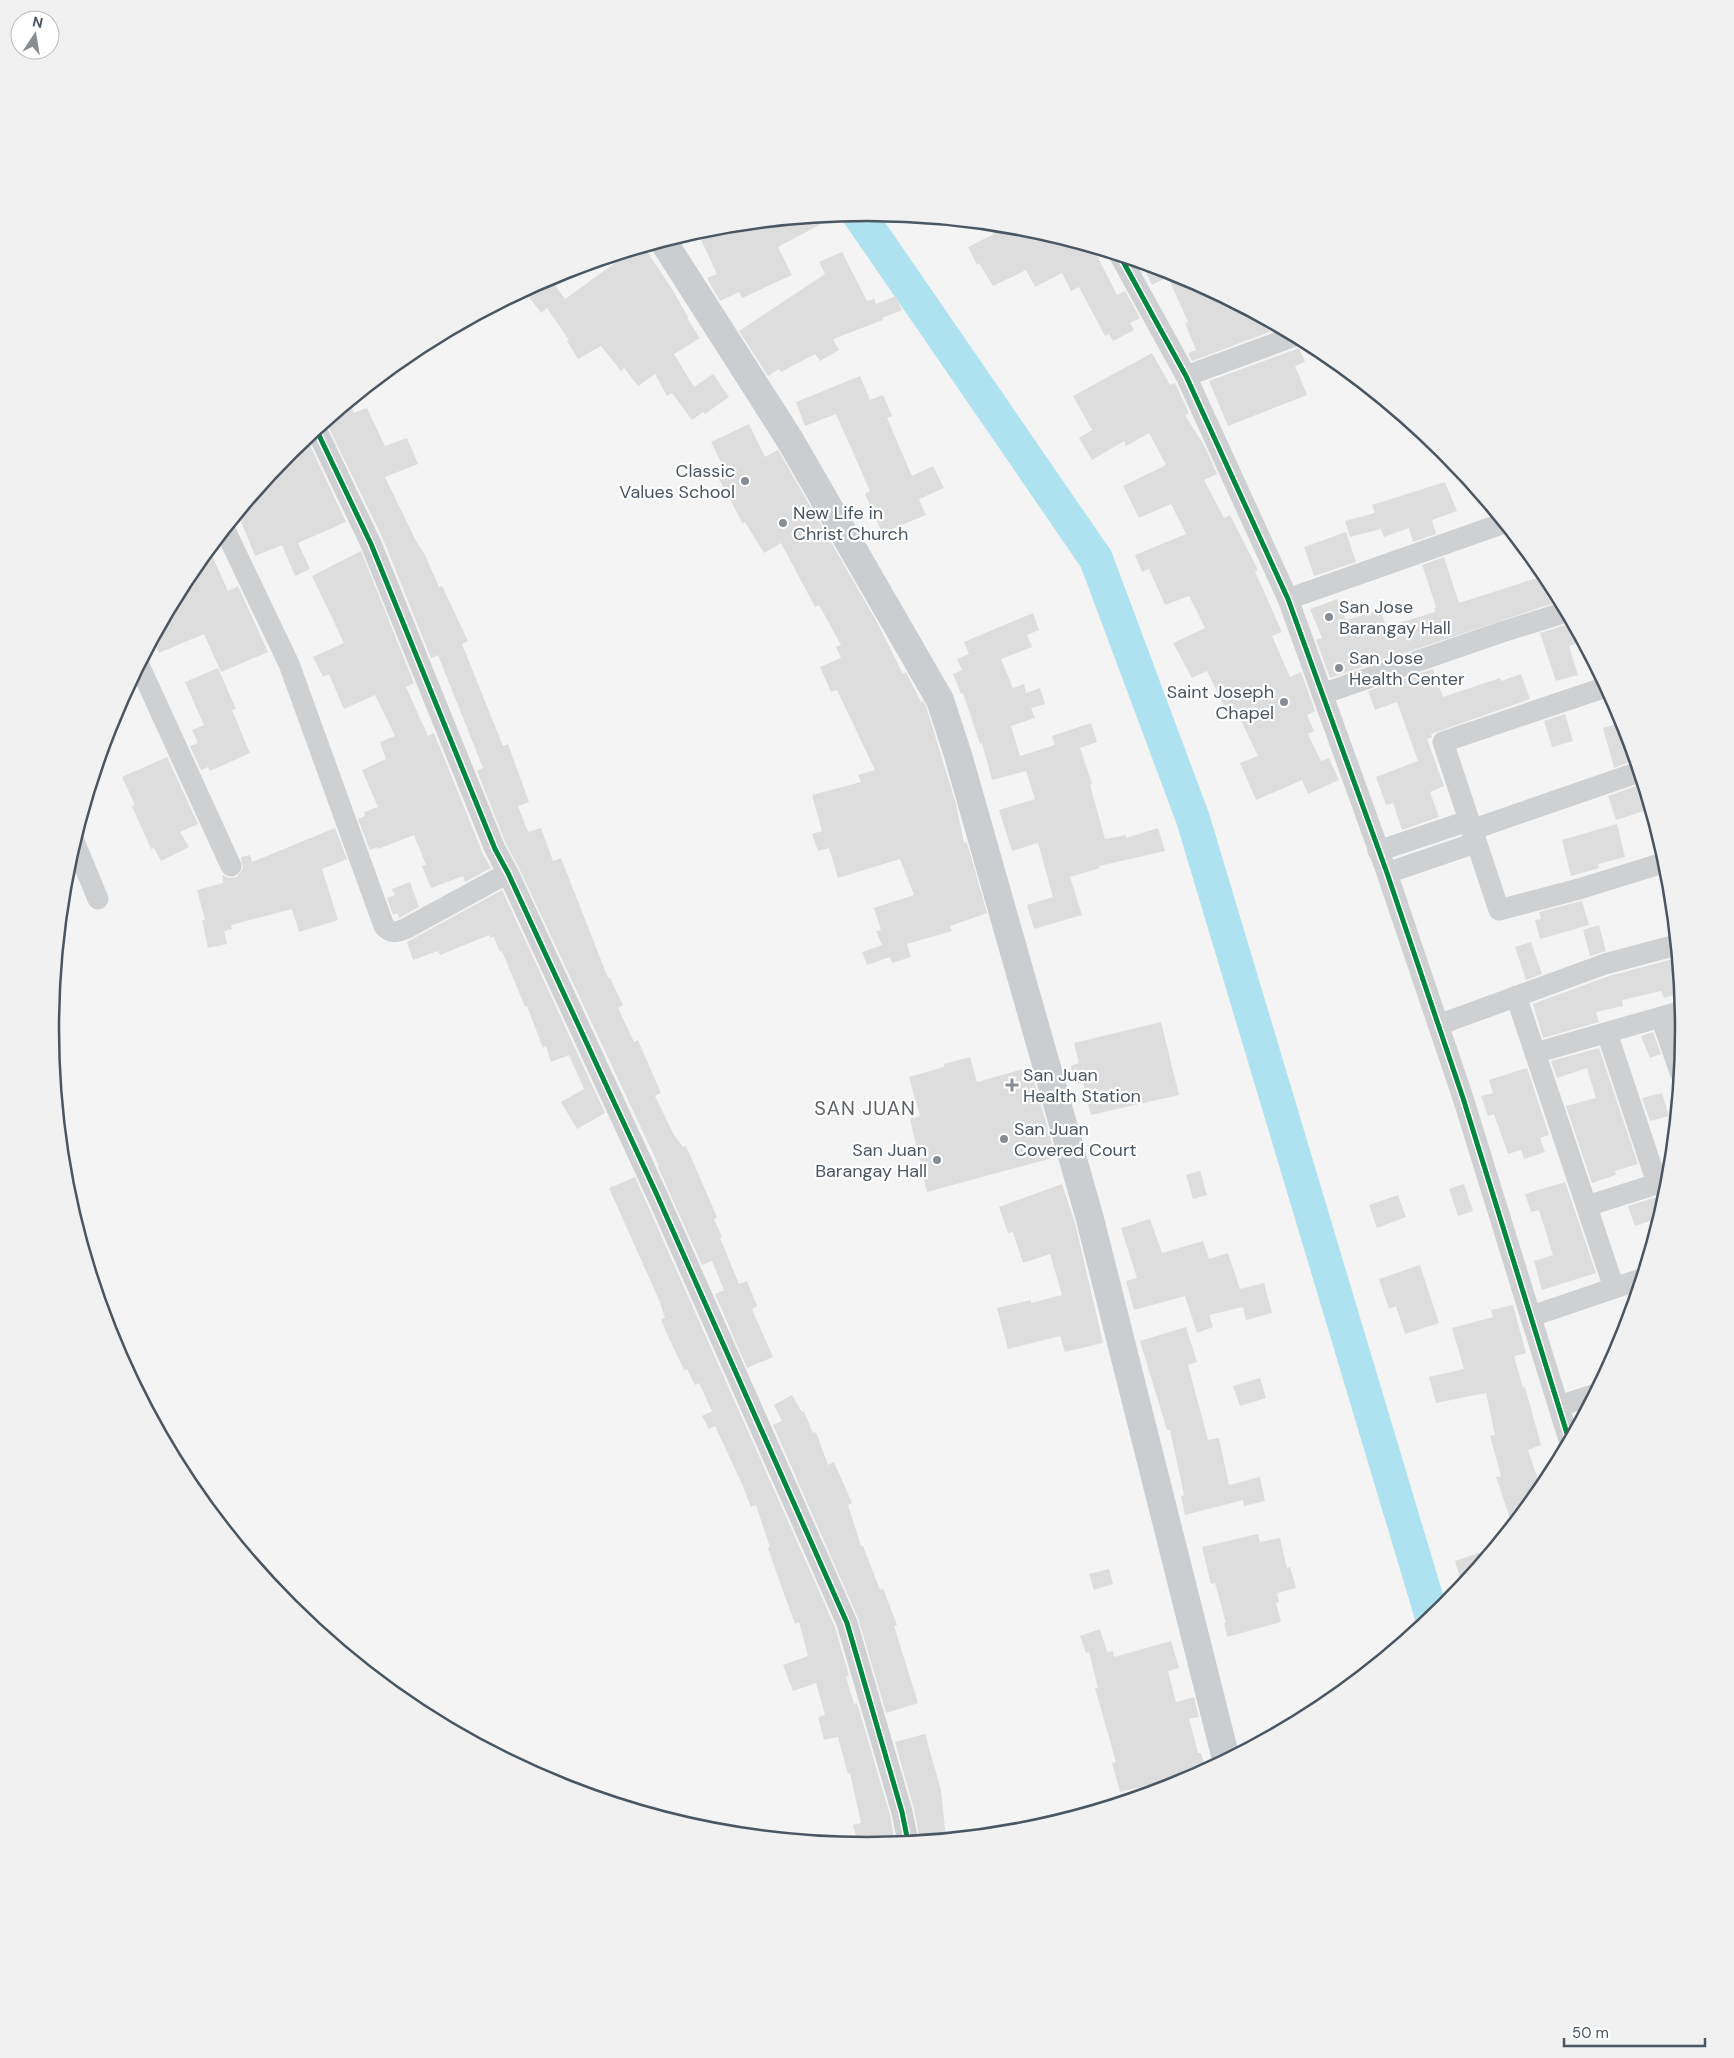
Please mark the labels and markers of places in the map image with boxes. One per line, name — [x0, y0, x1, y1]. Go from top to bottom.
place label: Classic Values School — [619, 459, 735, 504]
marker: Classic Values School — [739, 475, 751, 487]
place label: New Life in Christ Church — [793, 501, 908, 546]
marker: New Life in Christ Church — [777, 517, 789, 529]
place label: San Jose Barangay Hall — [1339, 595, 1451, 640]
marker: San Jose Barangay Hall — [1323, 611, 1335, 623]
place label: San Jose Health Center — [1349, 646, 1465, 691]
marker: San Jose Health Center — [1333, 662, 1345, 674]
place label: Saint Joseph Chapel — [1167, 680, 1274, 725]
marker: Saint Joseph Chapel — [1278, 696, 1290, 708]
place label: San Juan Health Station — [1023, 1063, 1141, 1108]
marker: San Juan Health Station — [1005, 1078, 1019, 1092]
place label: San Juan Covered Court — [1014, 1117, 1137, 1162]
marker: San Juan Covered Court — [998, 1133, 1010, 1145]
place label: San Juan Barangay Hall — [815, 1138, 927, 1183]
marker: San Juan Barangay Hall — [931, 1154, 943, 1166]

